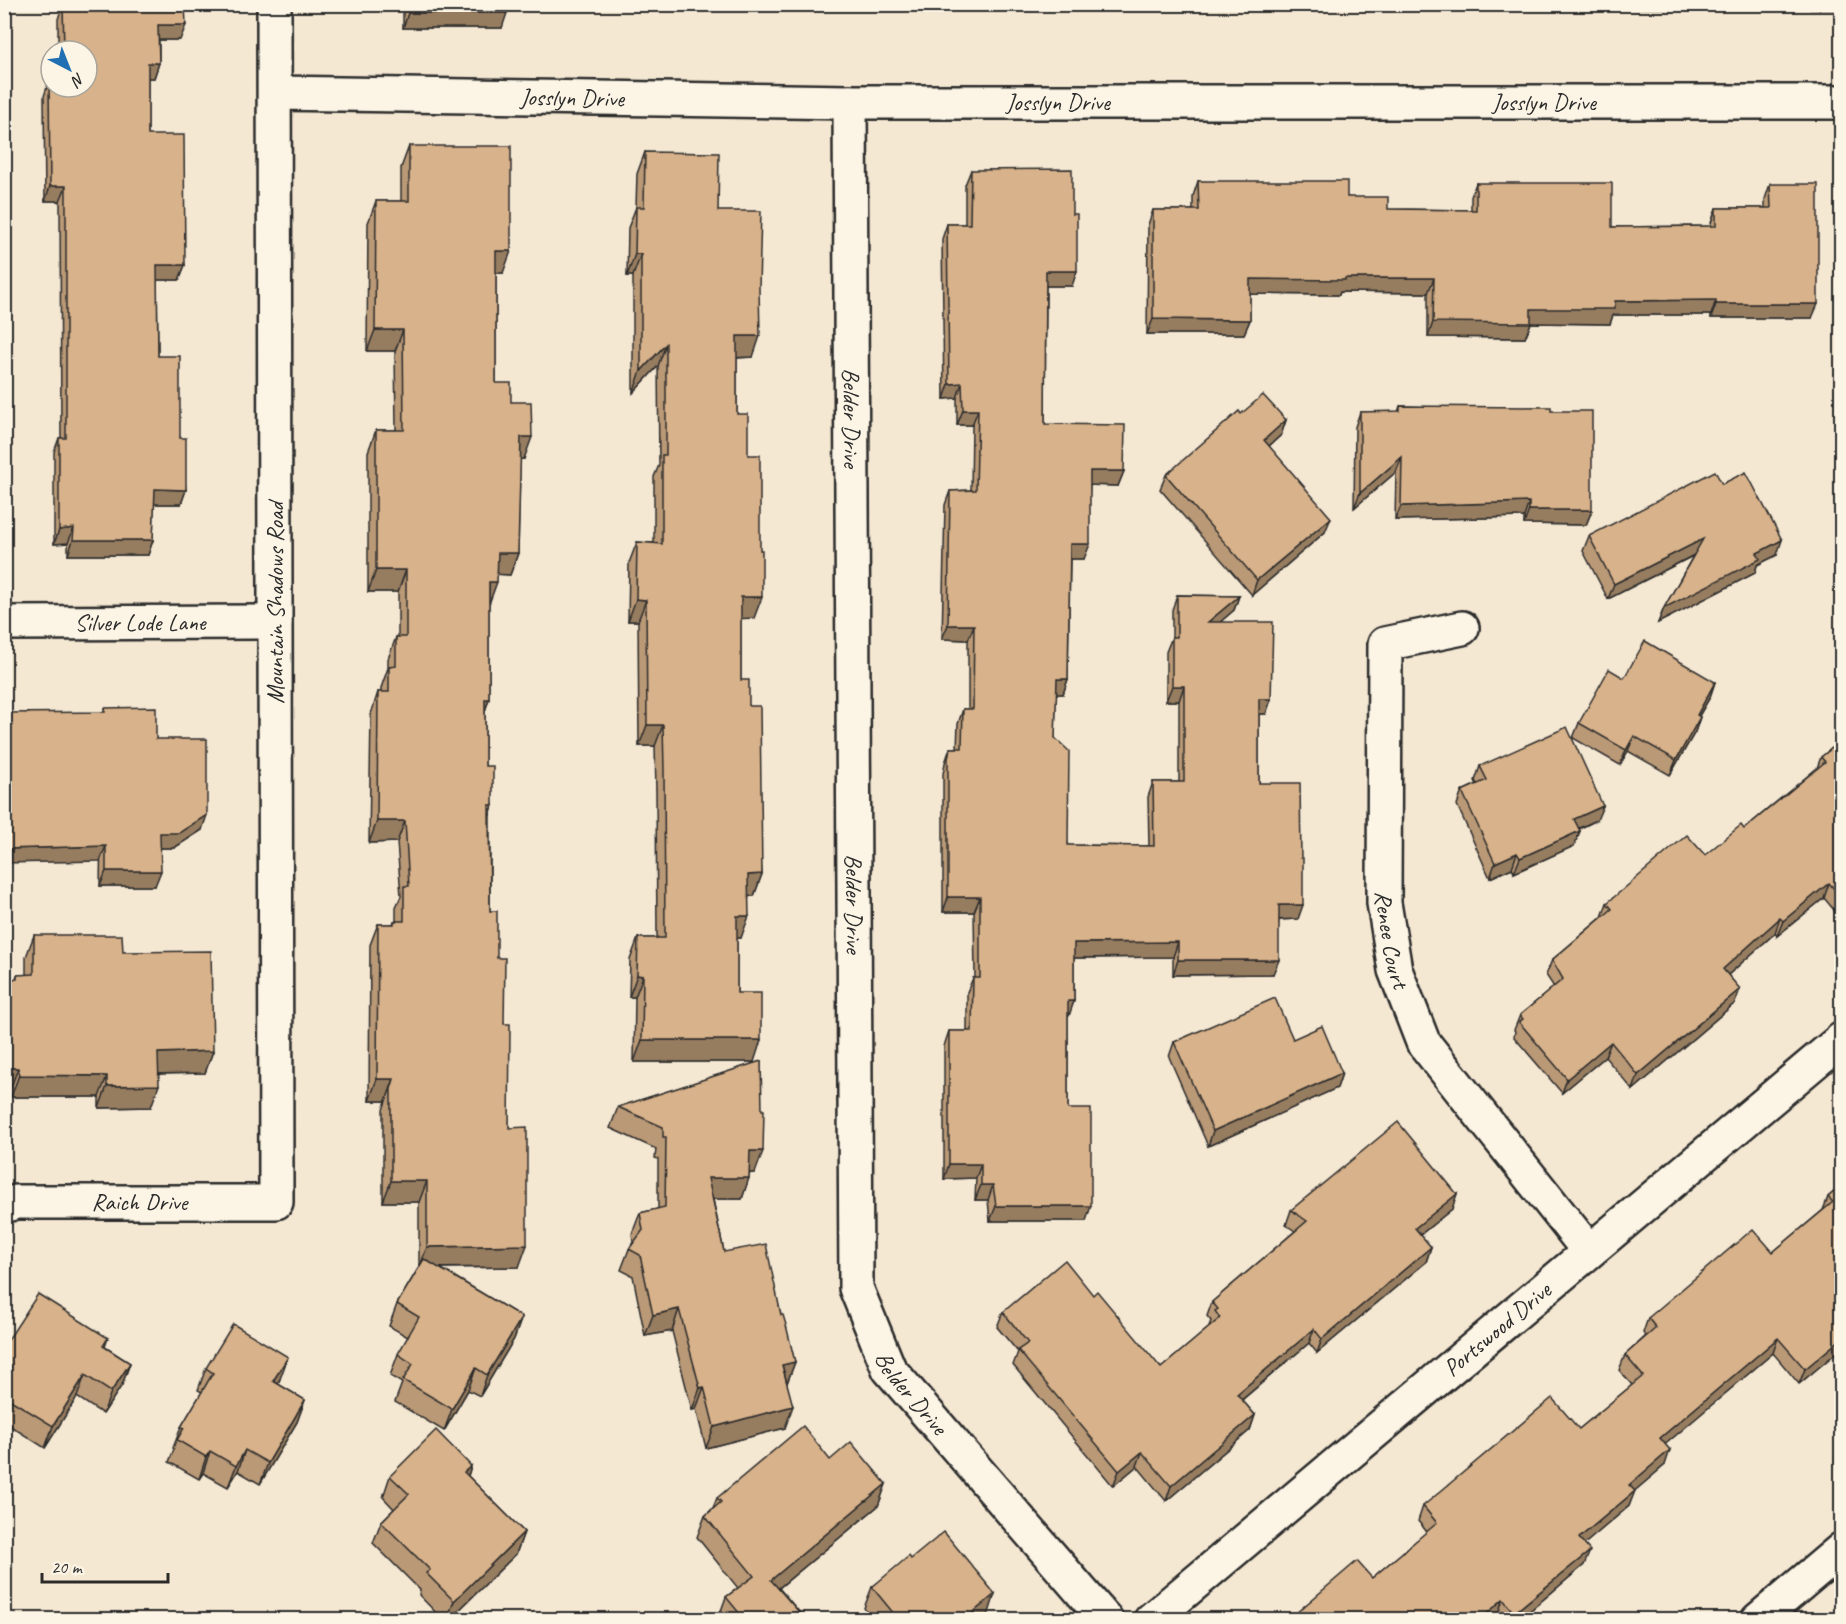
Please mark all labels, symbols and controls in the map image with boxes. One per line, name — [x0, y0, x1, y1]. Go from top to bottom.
north arrow — [39, 39, 99, 99]
text: N — [66, 69, 89, 92]
street label: Josslyn Drive — [519, 82, 626, 113]
street label: Josslyn Drive — [1005, 87, 1112, 117]
street label: Josslyn Drive — [1491, 87, 1598, 117]
street label: Belder Drive — [836, 368, 867, 470]
street label: Mountain Shadows Road — [260, 499, 290, 704]
street label: Silver Lode Lane — [74, 607, 208, 638]
street label: Belder Drive — [839, 854, 869, 956]
street label: Renee Court — [1369, 891, 1416, 995]
street label: Raich Drive — [92, 1187, 189, 1217]
street label: Portswood Drive — [1437, 1274, 1559, 1383]
street label: Belder Drive — [869, 1347, 956, 1443]
scale bar — [42, 1546, 168, 1584]
text: 20 m — [51, 1556, 84, 1578]

